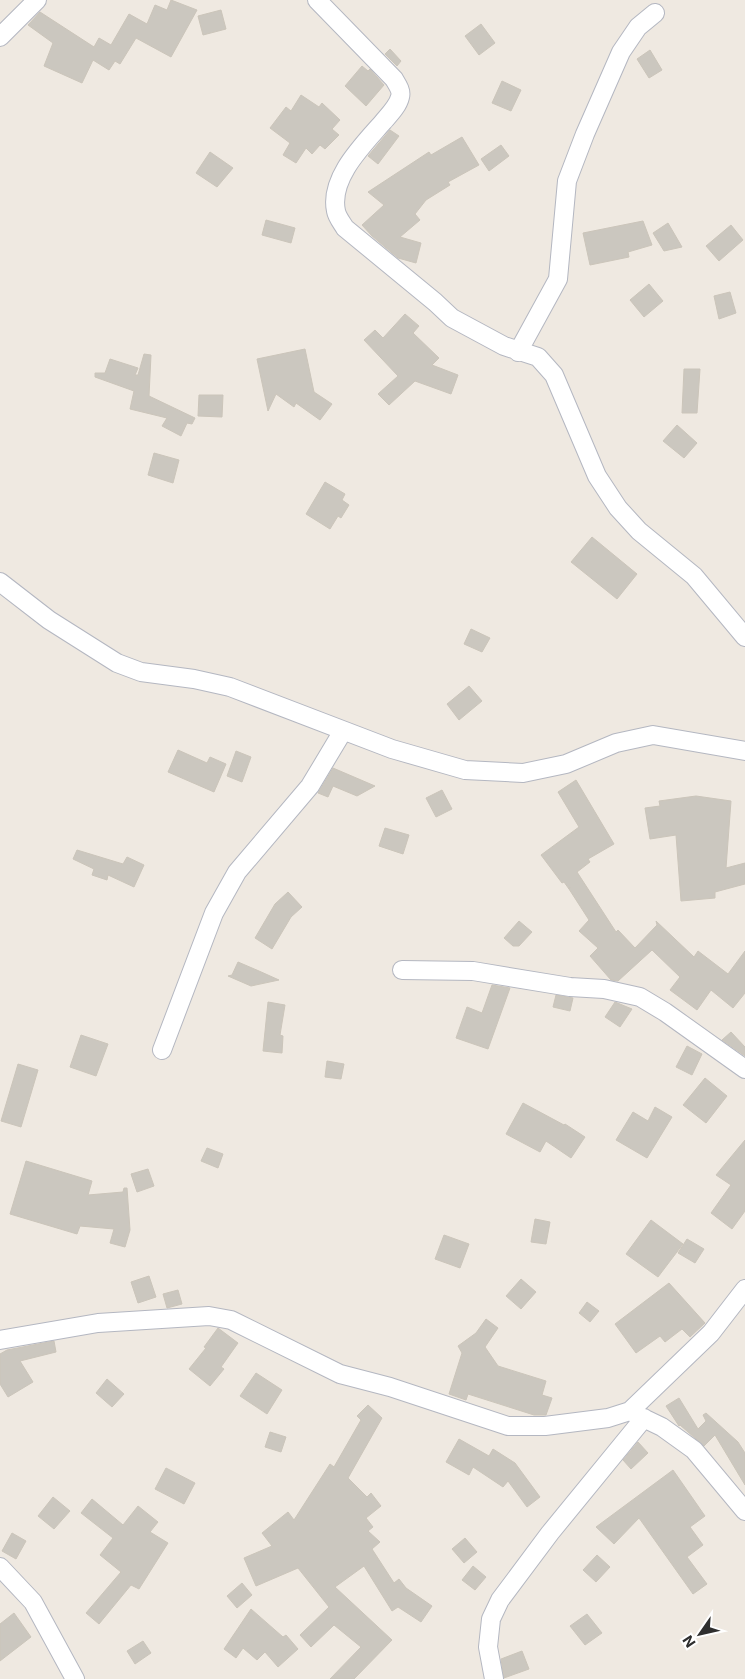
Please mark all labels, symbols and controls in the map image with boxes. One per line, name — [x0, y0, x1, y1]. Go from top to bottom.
north arrow — [675, 1609, 725, 1659]
text: N — [679, 1632, 699, 1651]

